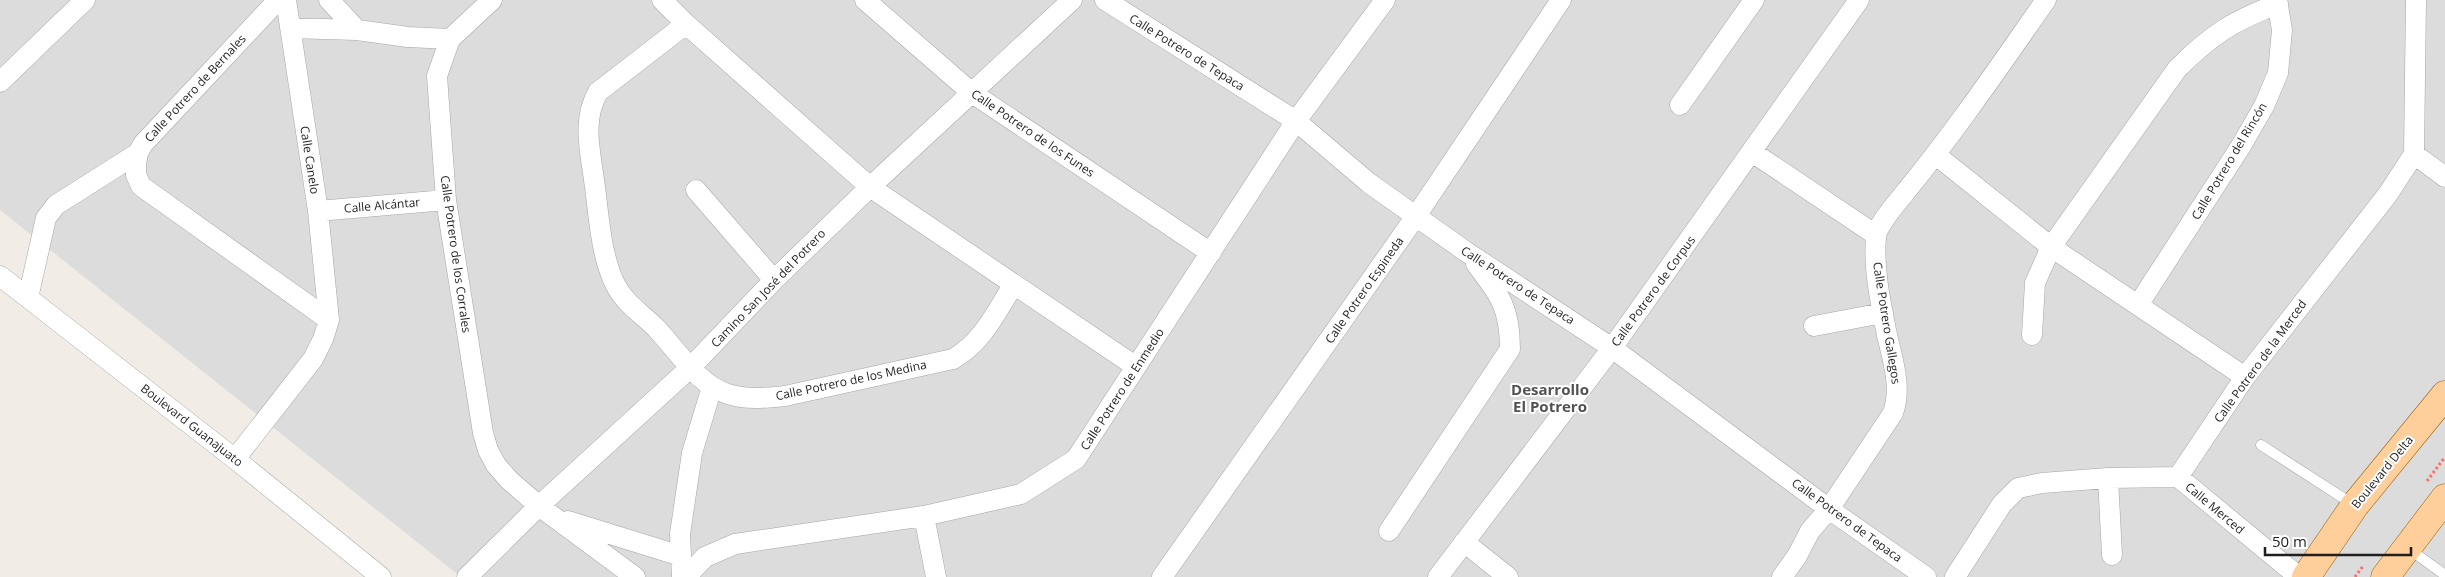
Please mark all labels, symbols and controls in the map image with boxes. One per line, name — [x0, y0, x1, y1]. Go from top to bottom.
street label: Calle Potrero de Tepaca — [1126, 10, 1248, 94]
street label: Calle Potrero de Bernales — [140, 30, 250, 146]
street label: Calle Potrero de los Funes — [968, 85, 1098, 181]
street label: Calle Potrero del Rincón — [2187, 99, 2271, 223]
street label: Calle Canelo — [296, 125, 324, 195]
street label: Calle Potrero de los Corrales — [437, 174, 476, 334]
street label: Calle Alcántar — [343, 193, 421, 217]
street label: Camino San José del Potrero — [707, 225, 829, 351]
street label: Calle Potrero de Corpus — [1607, 232, 1699, 350]
street label: Calle Potrero Espineda — [1321, 233, 1407, 347]
street label: Calle Potrero de Tepaca — [1458, 242, 1578, 328]
street label: Calle Potrero Gallegos — [1869, 261, 1905, 386]
street label: Calle Potrero de la Merced — [2210, 296, 2310, 426]
street label: Calle Potrero de Enmedio — [1076, 325, 1168, 453]
street label: Calle Potrero de los Medina — [774, 356, 928, 404]
district label: Desarrollo El Potrero — [1511, 379, 1589, 416]
street label: Boulevard Guanajuato — [137, 380, 247, 470]
street label: Boulevard Delta — [2347, 432, 2417, 512]
street label: Calle Potrero de Tepaca — [1788, 474, 1906, 566]
street label: Calle Merced — [2182, 478, 2248, 538]
scale bar — [2265, 524, 2411, 556]
text: 50 m — [2272, 531, 2307, 551]

